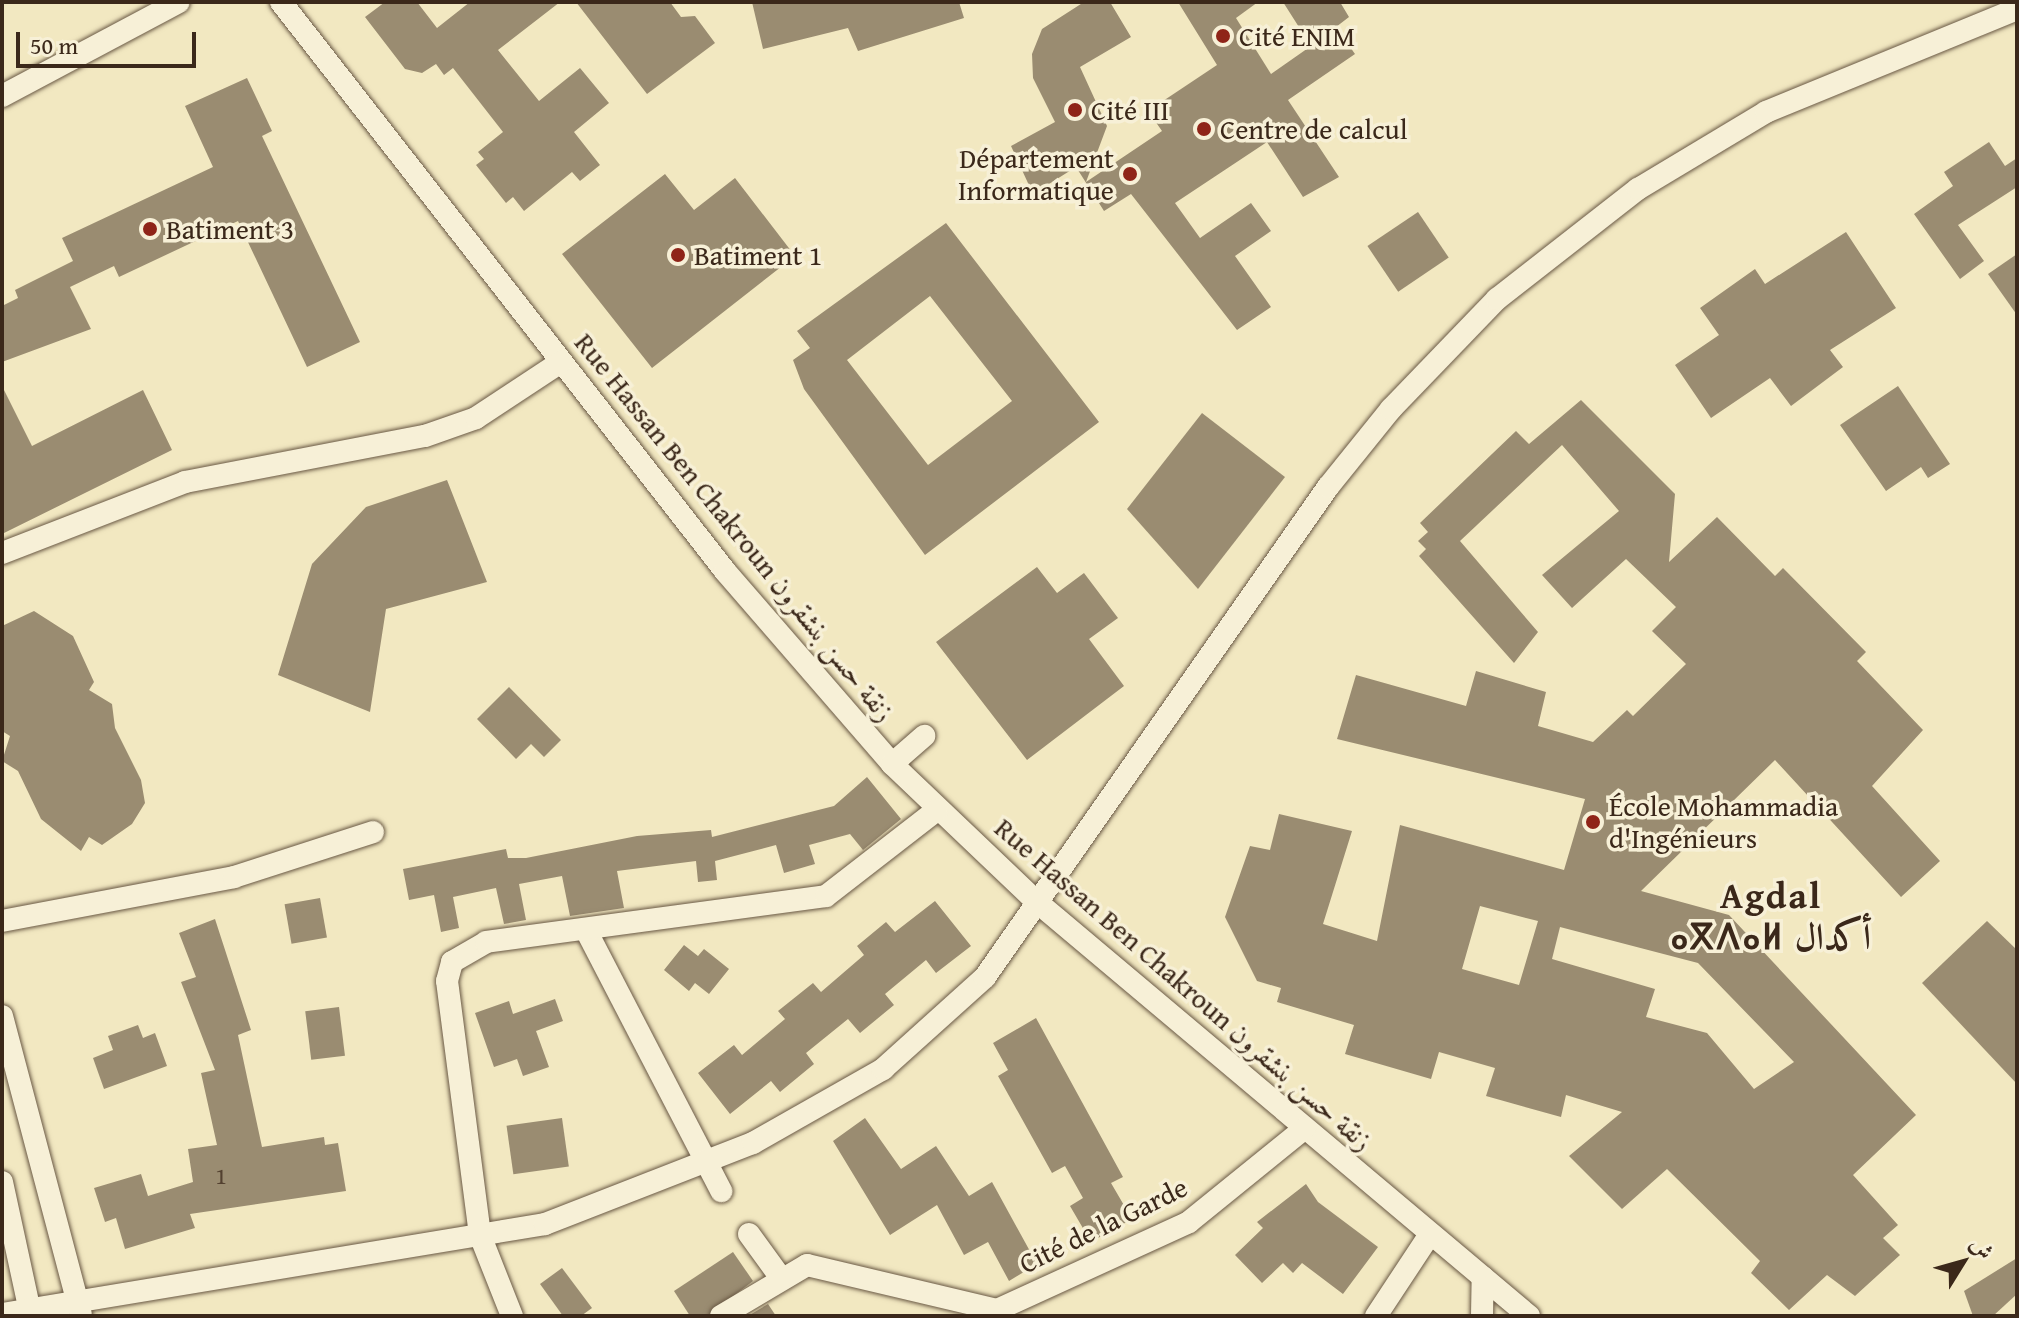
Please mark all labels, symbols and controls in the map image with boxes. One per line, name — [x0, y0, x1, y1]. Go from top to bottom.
scale bar — [20, 16, 200, 66]
place label: Cité ENIM — [1239, 19, 1355, 53]
marker: Cité ENIM — [1214, 27, 1232, 45]
text: 50 m — [30, 28, 78, 63]
place label: Cité III — [1091, 93, 1169, 127]
marker: Cité III — [1066, 101, 1084, 119]
place label: Centre de calcul — [1220, 112, 1408, 146]
marker: Centre de calcul — [1195, 120, 1213, 138]
place label: Département Informatique — [958, 141, 1114, 207]
marker: Département Informatique — [1121, 165, 1139, 183]
place label: Batiment 3 — [166, 212, 294, 246]
marker: Batiment 3 — [141, 220, 159, 238]
place label: Batiment 1 — [694, 238, 822, 272]
marker: Batiment 1 — [669, 246, 687, 264]
street label: Rue Hassan Ben Chakroun زنقة حسن بنشقرون — [568, 326, 902, 728]
place label: École Mohammadia d'Ingénieurs — [1609, 789, 1838, 855]
street label: Rue Hassan Ben Chakroun زنقة حسن بنشقرون — [988, 811, 1380, 1157]
marker: École Mohammadia d'Ingénieurs — [1584, 813, 1602, 831]
district label: Agdal ⴰⴳⴷⴰⵍ أكدال — [1677, 872, 1865, 957]
house number: 1 — [215, 1162, 227, 1190]
street label: Cité de la Garde — [1013, 1170, 1193, 1280]
north arrow — [1923, 1222, 2003, 1302]
text: ش — [1963, 1229, 2002, 1266]

